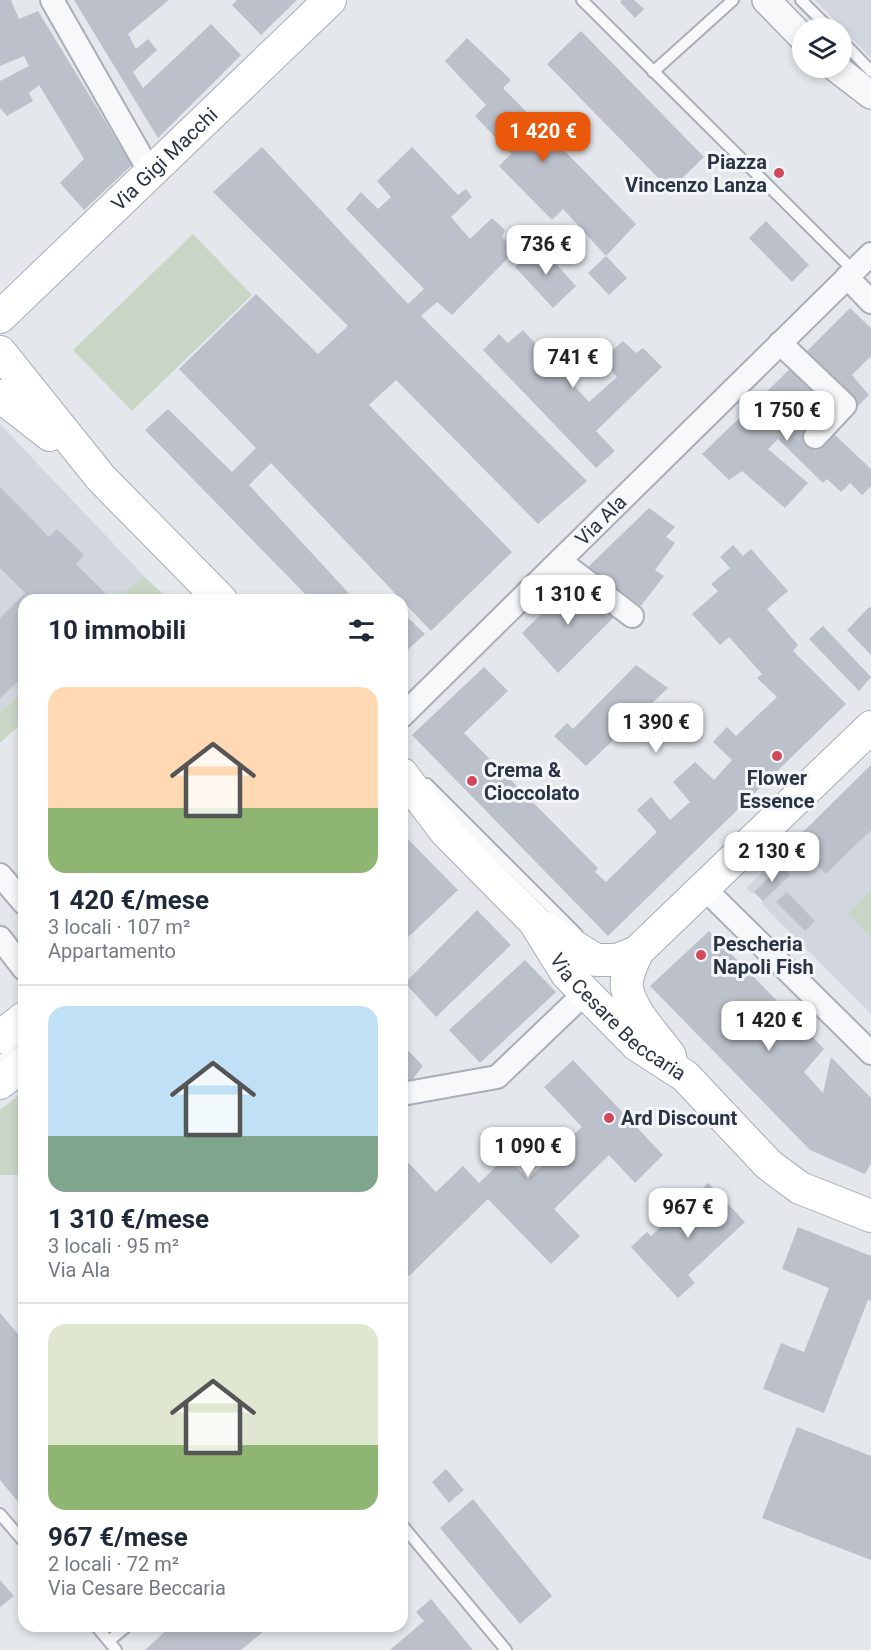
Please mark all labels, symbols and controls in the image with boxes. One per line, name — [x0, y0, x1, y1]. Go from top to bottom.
map controls — [792, 18, 852, 78]
button: layers — [792, 18, 852, 78]
street label: Via Gigi Macchi — [106, 103, 223, 216]
pin: 1 420 € — [488, 112, 598, 163]
text: 1 420 € — [509, 119, 577, 143]
place label: Piazza Vincenzo Lanza — [625, 150, 767, 197]
marker: Piazza Vincenzo Lanza — [772, 166, 786, 180]
pin: 736 € — [504, 225, 588, 276]
text: 736 € — [521, 232, 571, 256]
pin: 741 € — [531, 338, 615, 389]
text: 741 € — [548, 345, 598, 369]
pin: 1 750 € — [732, 391, 842, 442]
text: 1 750 € — [753, 398, 821, 422]
street label: Via Ala — [570, 490, 631, 551]
pin: 1 310 € — [513, 575, 623, 626]
text: 1 310 € — [534, 582, 602, 606]
icon: filters — [345, 614, 378, 647]
text: 10 immobili — [48, 615, 186, 645]
pin: 1 390 € — [601, 703, 711, 754]
text: 1 390 € — [622, 710, 690, 734]
icon: home — [159, 726, 267, 834]
marker: Flower Essence — [770, 749, 784, 763]
place label: Crema & Cioccolato — [484, 758, 580, 805]
place label: Flower Essence — [739, 766, 815, 813]
marker: Crema & Cioccolato — [465, 774, 479, 788]
pin: 2 130 € — [717, 832, 827, 883]
text: 2 130 € — [738, 839, 806, 863]
text: 1 420 €/mese — [48, 885, 209, 915]
text: 3 locali · 107 m² — [48, 915, 190, 939]
place label: Pescheria Napoli Fish — [713, 932, 814, 979]
text: Appartamento — [48, 939, 176, 963]
marker: Pescheria Napoli Fish — [694, 948, 708, 962]
street label: Via Cesare Beccaria — [545, 949, 690, 1085]
pin: 1 420 € — [714, 1001, 824, 1052]
text: 1 420 € — [735, 1008, 803, 1032]
icon: home — [159, 1045, 267, 1153]
place label: Ard Discount — [621, 1106, 737, 1130]
marker: Ard Discount — [602, 1111, 616, 1125]
pin: 1 090 € — [473, 1127, 583, 1178]
text: 1 090 € — [494, 1134, 562, 1158]
pin: 967 € — [646, 1188, 730, 1239]
text: 967 € — [663, 1195, 713, 1219]
text: 1 310 €/mese — [48, 1204, 209, 1234]
text: 3 locali · 95 m² — [48, 1234, 179, 1258]
text: Via Ala — [48, 1258, 110, 1282]
icon: home — [159, 1363, 267, 1471]
text: 967 €/mese — [48, 1522, 188, 1552]
text: 2 locali · 72 m² — [48, 1552, 179, 1576]
text: Via Cesare Beccaria — [48, 1576, 226, 1600]

